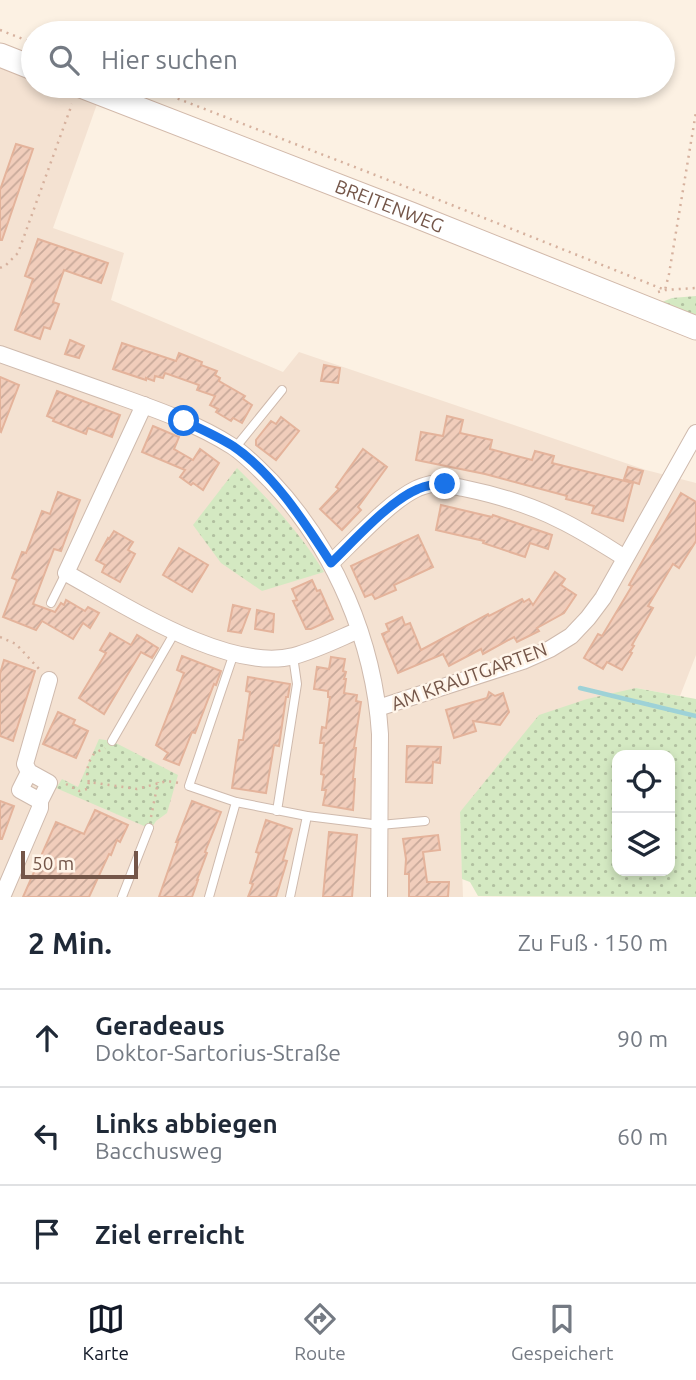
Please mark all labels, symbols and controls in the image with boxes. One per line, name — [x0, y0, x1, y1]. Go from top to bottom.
search box — [21, 21, 675, 98]
icon: search — [45, 41, 83, 79]
text: Hier suchen — [101, 45, 238, 74]
street label: BREITENWEG — [332, 175, 447, 237]
route start — [168, 405, 199, 436]
route end — [429, 468, 460, 499]
street label: AM KRAUTGARTEN — [388, 638, 550, 714]
map controls — [612, 750, 675, 876]
button: locate — [612, 750, 675, 813]
button: layers — [612, 813, 675, 876]
scale bar — [21, 848, 138, 880]
text: 50 m — [32, 852, 74, 874]
text: 2 Min. — [28, 926, 112, 960]
text: Zu Fuß · 150 m — [518, 930, 668, 955]
text: Geradeaus — [95, 1011, 225, 1040]
icon: ahead — [28, 1019, 66, 1057]
text: 90 m — [617, 1026, 668, 1051]
text: Doktor-Sartorius-Straße — [95, 1040, 341, 1065]
text: Links abbiegen — [95, 1109, 278, 1138]
icon: left — [28, 1117, 66, 1155]
text: 60 m — [617, 1124, 668, 1149]
text: Bacchusweg — [95, 1138, 223, 1163]
icon: arrive — [28, 1215, 66, 1253]
text: Ziel erreicht — [95, 1220, 245, 1249]
tab: Karte — [83, 1300, 129, 1364]
tab: Route — [294, 1300, 346, 1364]
tab: Gespeichert — [511, 1300, 613, 1364]

